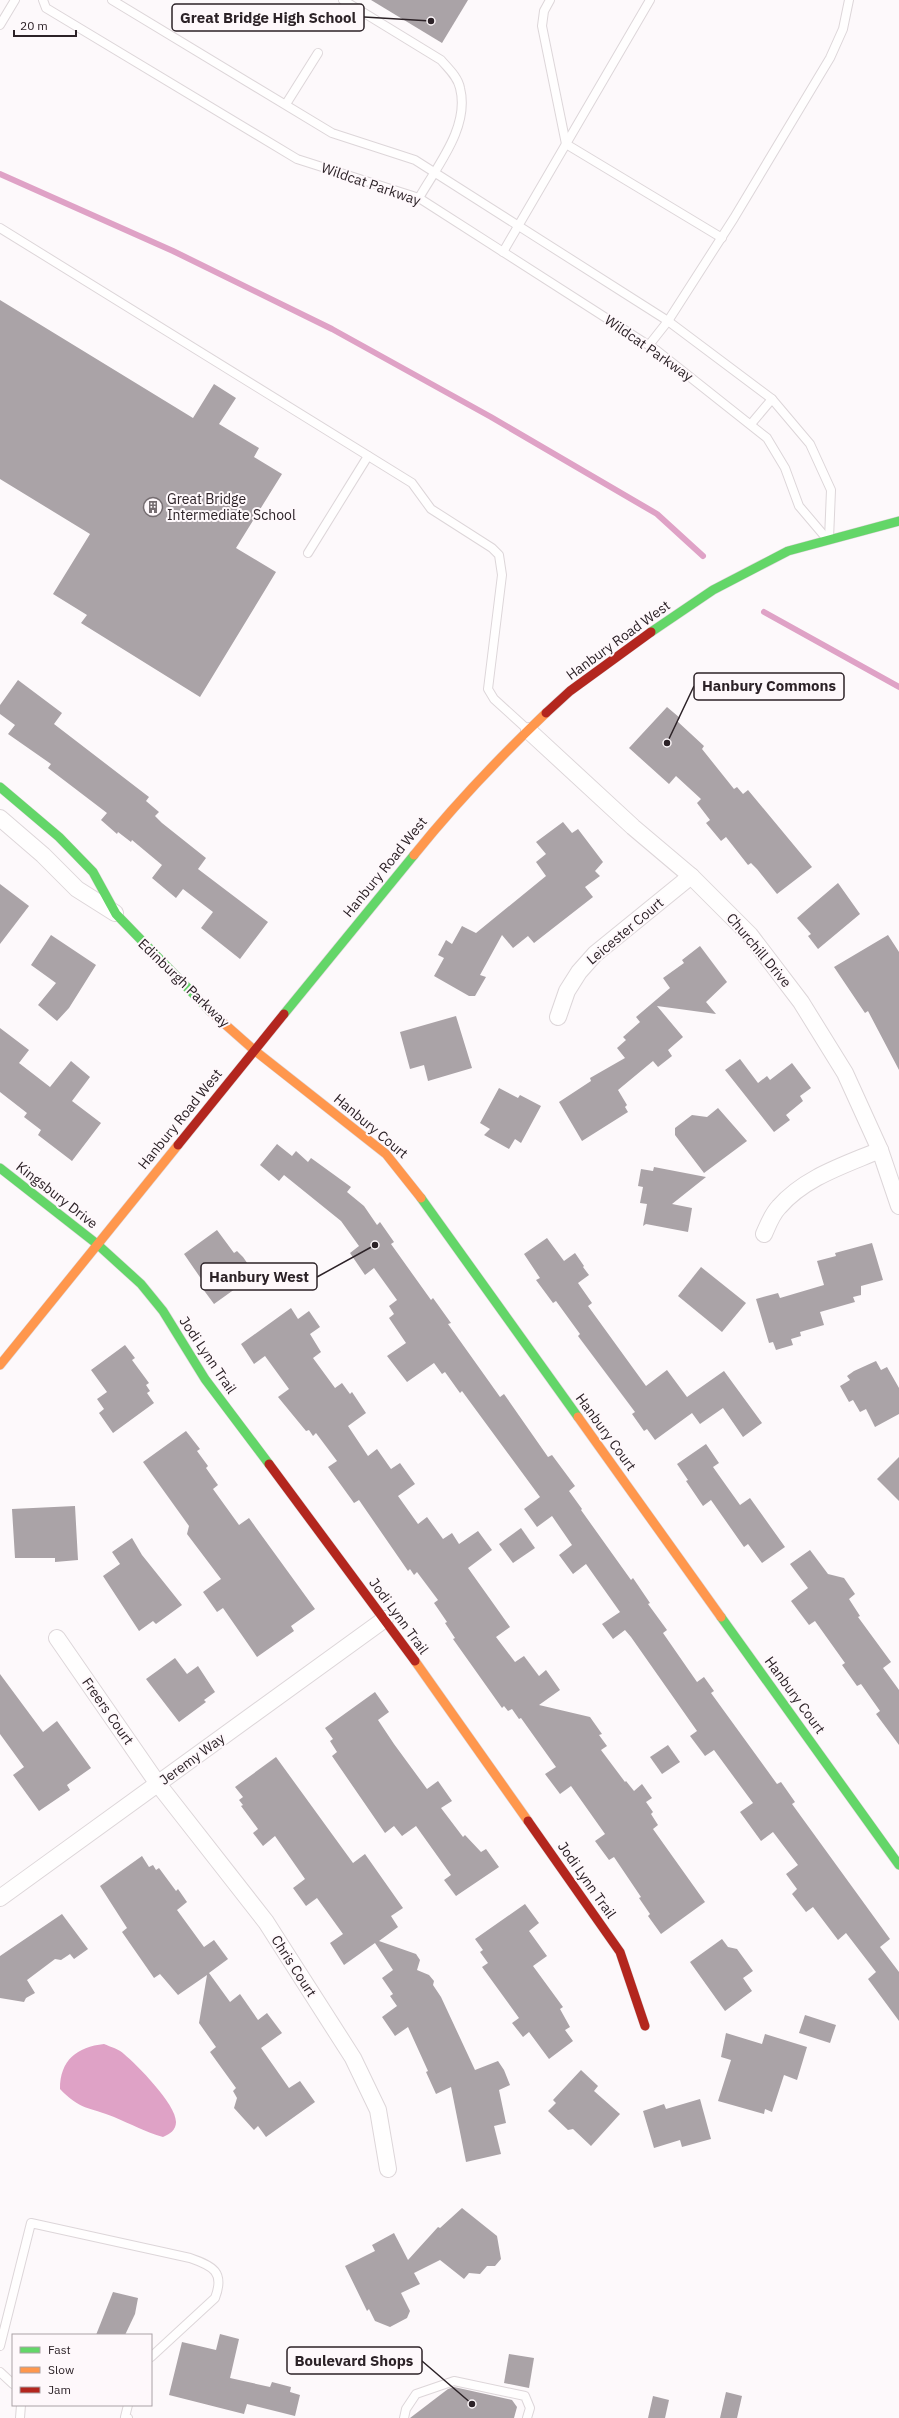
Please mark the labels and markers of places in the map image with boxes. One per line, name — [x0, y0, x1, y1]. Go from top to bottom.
callout: Great Bridge High School — [172, 4, 364, 31]
place label: Great Bridge Intermediate School — [167, 490, 296, 524]
building icon: Great Bridge Intermediate School — [142, 496, 164, 518]
callout: Hanbury Commons — [694, 673, 844, 700]
callout: Hanbury West — [201, 1263, 317, 1290]
callout: Boulevard Shops — [287, 2347, 422, 2374]

